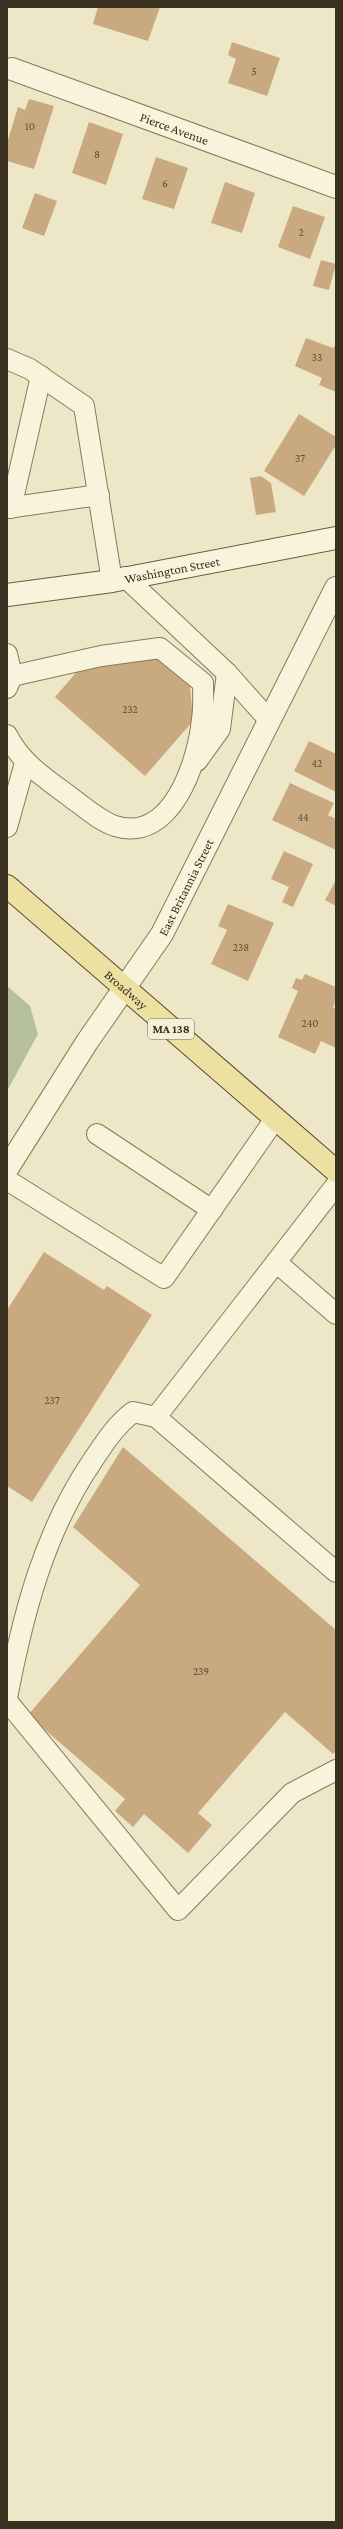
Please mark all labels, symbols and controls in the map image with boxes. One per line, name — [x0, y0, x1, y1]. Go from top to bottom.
house number: 5 — [251, 65, 257, 77]
street label: Pierce Avenue — [138, 109, 211, 148]
house number: 10 — [25, 120, 35, 132]
house number: 8 — [94, 148, 100, 160]
house number: 6 — [162, 177, 168, 189]
house number: 2 — [298, 226, 304, 238]
house number: 33 — [312, 351, 322, 363]
house number: 37 — [295, 452, 305, 464]
street label: Washington Street — [123, 553, 222, 586]
house number: 232 — [122, 703, 138, 715]
house number: 42 — [312, 757, 322, 769]
house number: 44 — [297, 811, 309, 823]
street label: East Britannia Street — [155, 836, 217, 938]
house number: 238 — [233, 941, 249, 953]
street label: Broadway — [102, 967, 152, 1013]
house number: 240 — [301, 1017, 319, 1029]
road number: MA 138 — [148, 1019, 194, 1039]
house number: 237 — [44, 1394, 60, 1406]
house number: 239 — [193, 1665, 209, 1677]

